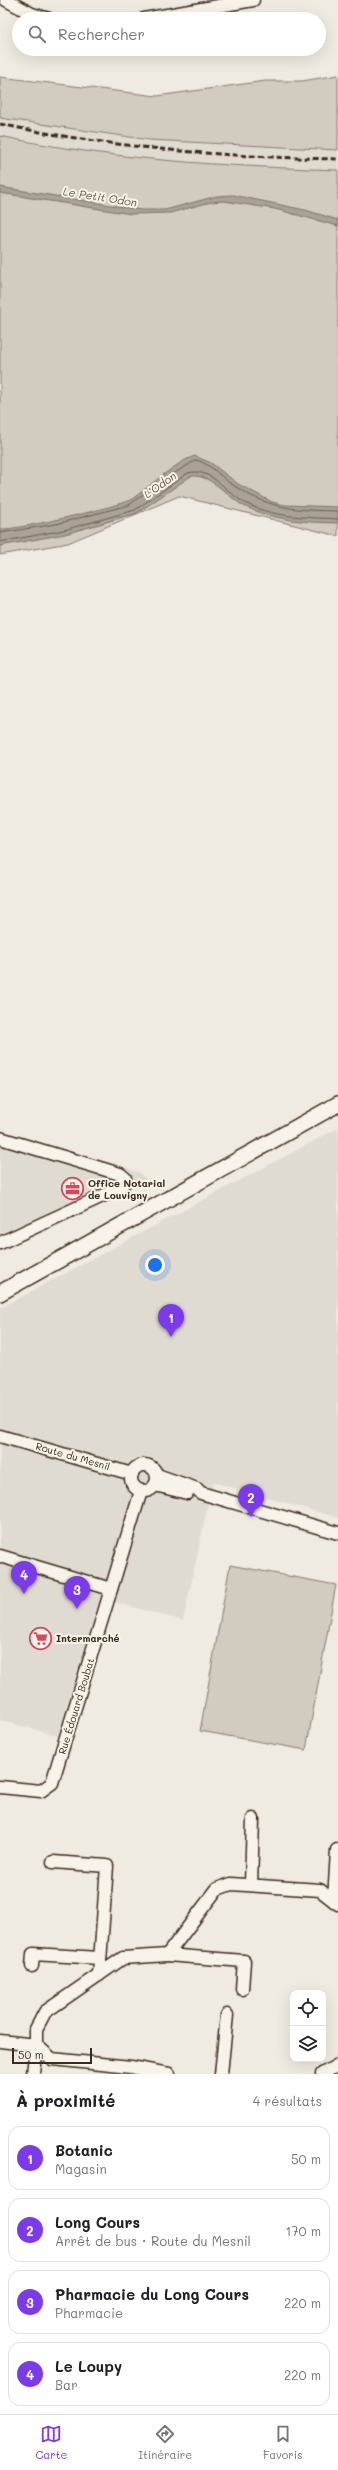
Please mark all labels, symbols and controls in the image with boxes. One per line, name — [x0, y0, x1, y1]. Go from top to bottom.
search box — [12, 12, 326, 56]
icon: search — [26, 23, 48, 45]
text: Rechercher — [58, 24, 145, 44]
water label: Le Petit Odon — [62, 183, 138, 210]
water label: L'Odon — [140, 468, 179, 501]
office icon: Office Notarial de Louvigny — [59, 1176, 85, 1202]
place label: Office Notarial de Louvigny — [88, 1176, 166, 1202]
your location — [145, 1255, 165, 1275]
pin: 1 — [158, 1304, 184, 1337]
street label: Route du Mesnil — [34, 1439, 112, 1473]
pin: 2 — [238, 1484, 264, 1517]
pin: 4 — [11, 1561, 37, 1594]
pin: 3 — [64, 1576, 90, 1609]
supermarket icon: Intermarché — [27, 1625, 53, 1651]
place label: Intermarché — [56, 1631, 120, 1645]
street label: Rue Édouard Boubat — [55, 1656, 97, 1756]
map controls — [290, 1990, 326, 2062]
button: locate — [290, 1990, 326, 2026]
button: layers — [290, 2026, 326, 2062]
scale bar — [12, 2046, 92, 2065]
text: 50 m — [18, 2047, 44, 2062]
text: À proximité — [16, 2089, 115, 2111]
text: 4 résultats — [253, 2092, 322, 2109]
text: Botanic — [55, 2140, 113, 2160]
text: 1 — [27, 2150, 33, 2167]
text: 50 m — [291, 2150, 321, 2167]
text: Magasin — [55, 2160, 107, 2177]
text: Long Cours — [55, 2212, 140, 2232]
text: 2 — [26, 2222, 34, 2239]
text: 170 m — [285, 2222, 321, 2239]
text: Arrêt de bus · Route du Mesnil — [55, 2232, 251, 2249]
text: Pharmacie du Long Cours — [55, 2284, 249, 2304]
text: 3 — [26, 2294, 34, 2311]
text: 220 m — [284, 2294, 321, 2311]
text: Pharmacie — [55, 2304, 123, 2321]
text: Le Loupy — [55, 2356, 122, 2376]
text: 4 — [26, 2366, 34, 2383]
text: 220 m — [284, 2366, 321, 2383]
text: Bar — [55, 2376, 78, 2393]
tab: Carte — [35, 2423, 67, 2462]
tab: Itinéraire — [138, 2423, 192, 2462]
tab: Favoris — [263, 2423, 303, 2462]

